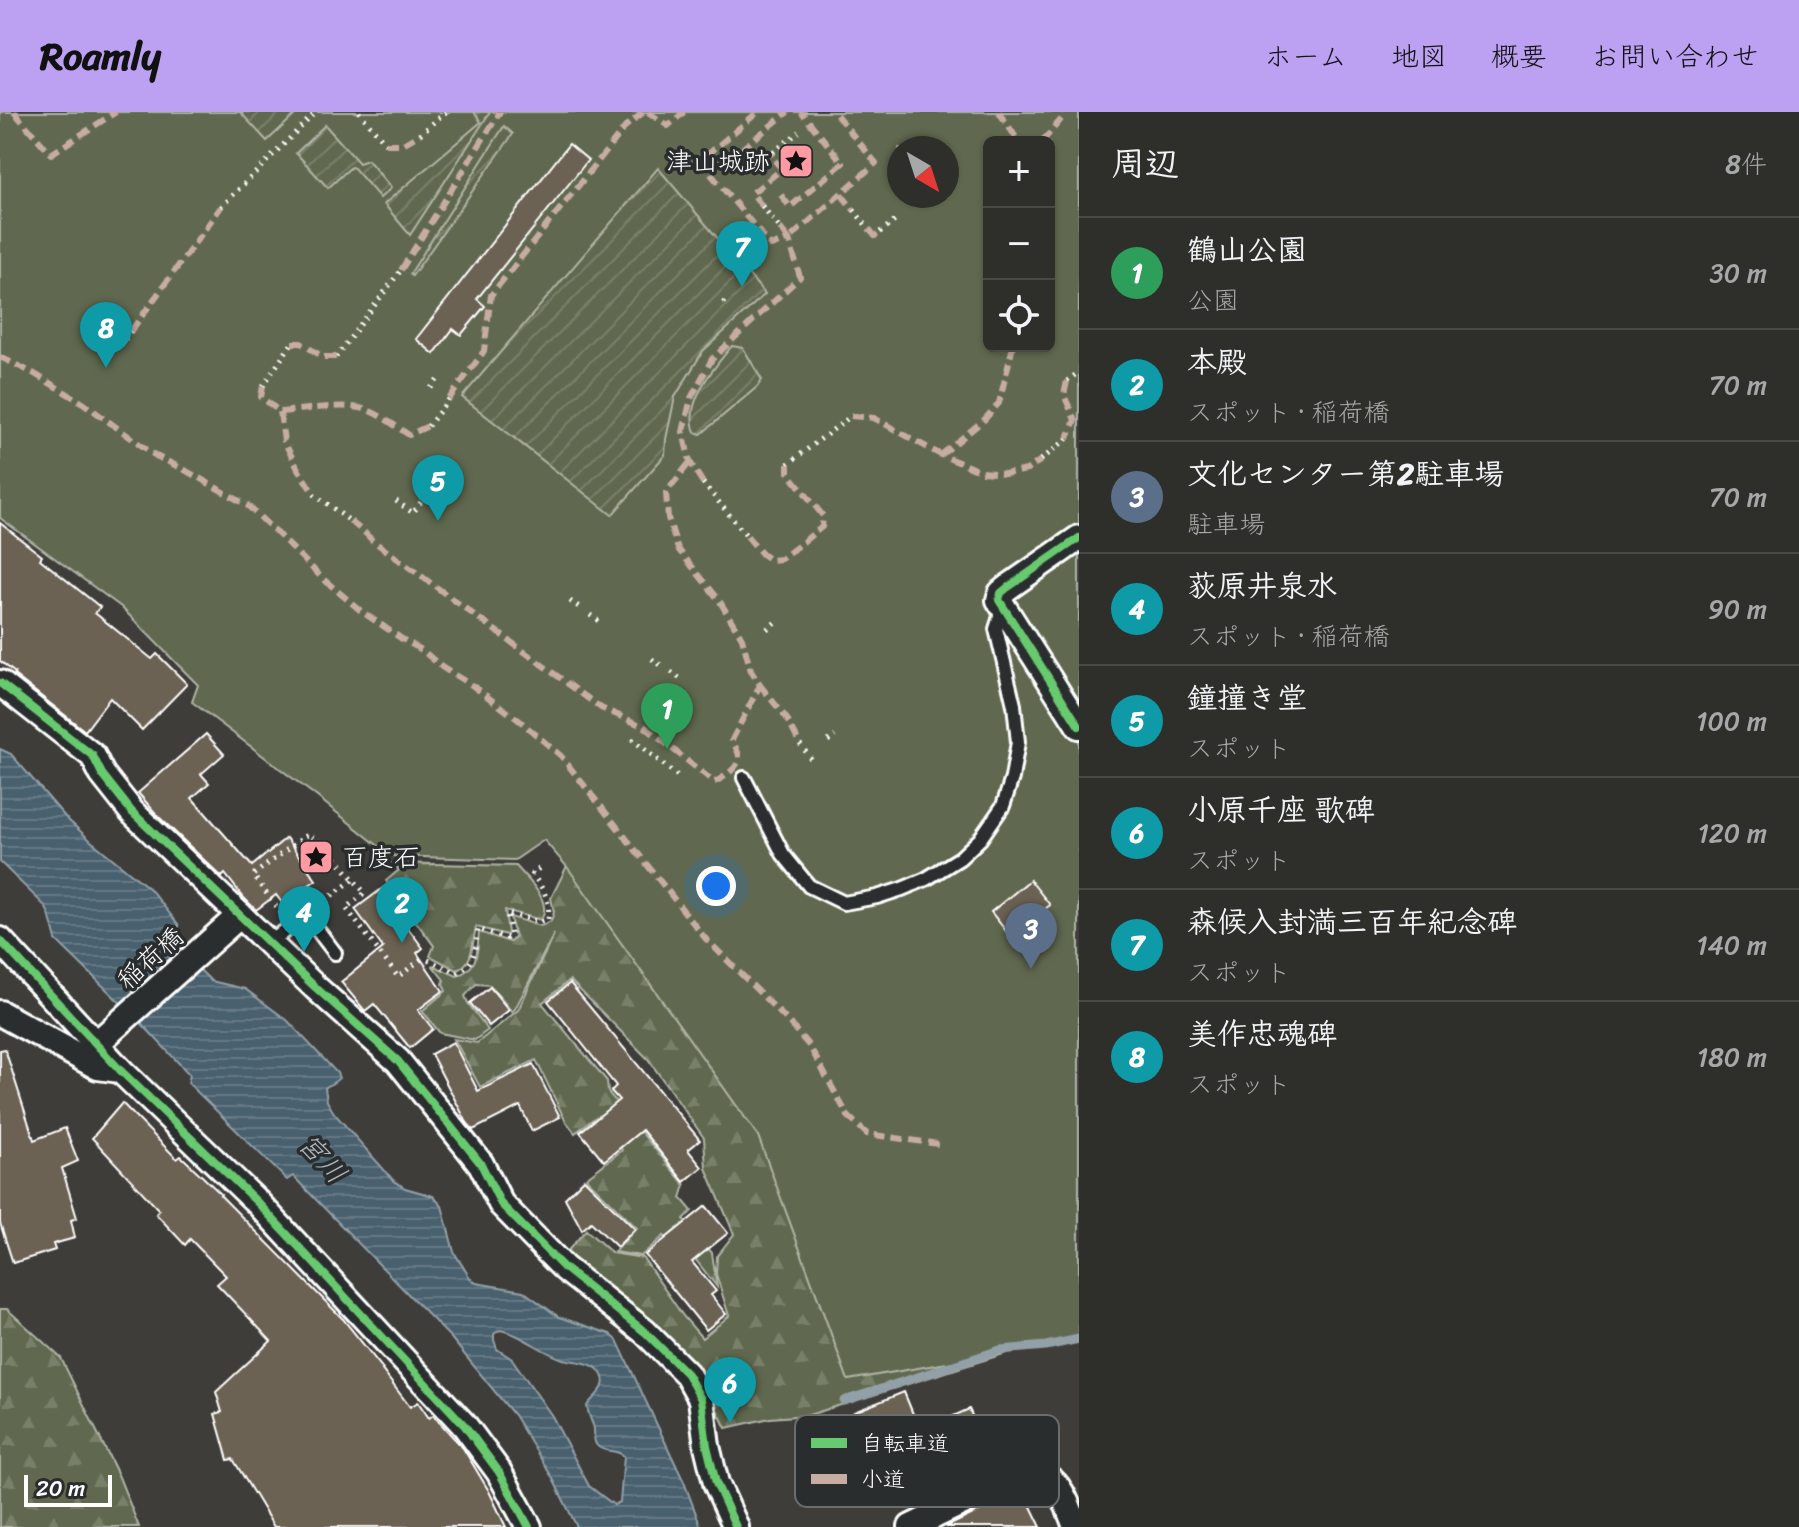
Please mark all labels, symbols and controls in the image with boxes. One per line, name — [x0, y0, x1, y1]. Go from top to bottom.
text: Roamly — [40, 23, 161, 90]
text: ホーム — [1264, 32, 1347, 81]
text: 地図 — [1391, 32, 1447, 81]
text: 概要 — [1491, 32, 1547, 81]
text: お問い合わせ — [1591, 32, 1759, 81]
text: 周辺 — [1111, 134, 1179, 194]
north arrow — [887, 136, 959, 208]
map controls — [983, 136, 1055, 352]
button: + — [983, 136, 1055, 208]
place label: 津山城跡 — [666, 138, 770, 184]
text: 8件 — [1725, 141, 1767, 187]
place icon: 津山城跡 — [777, 142, 815, 180]
button: − — [983, 208, 1055, 280]
pin: 7 — [716, 221, 768, 287]
text: 鶴山公園 — [1187, 223, 1307, 277]
text: 1 — [1131, 250, 1143, 296]
text: 30 m — [1710, 250, 1767, 296]
text: 公園 — [1187, 277, 1239, 323]
button: locate — [983, 280, 1055, 352]
pin: 8 — [80, 302, 132, 368]
text: 本殿 — [1187, 335, 1247, 389]
text: 2 — [1129, 362, 1145, 408]
text: 70 m — [1709, 362, 1767, 408]
text: スポット · 稲荷橋 — [1187, 389, 1390, 435]
text: 文化センター第2駐車場 — [1187, 447, 1504, 501]
pin: 5 — [412, 455, 464, 521]
text: 3 — [1130, 474, 1144, 520]
text: 70 m — [1709, 474, 1767, 520]
text: 駐車場 — [1187, 501, 1265, 547]
text: 荻原井泉水 — [1187, 559, 1337, 613]
text: 4 — [1129, 586, 1145, 632]
text: 90 m — [1708, 586, 1767, 632]
text: スポット · 稲荷橋 — [1187, 613, 1390, 659]
text: 鐘撞き堂 — [1187, 671, 1307, 725]
pin: 1 — [641, 683, 693, 749]
text: 5 — [1129, 698, 1145, 744]
text: 100 m — [1696, 698, 1767, 744]
text: スポット — [1187, 725, 1291, 771]
text: 小原千座 歌碑 — [1187, 783, 1375, 837]
text: 6 — [1130, 810, 1144, 856]
text: 120 m — [1698, 810, 1767, 856]
place label: 百度石 — [342, 834, 420, 880]
text: スポット — [1187, 837, 1291, 883]
place icon: 百度石 — [297, 838, 335, 876]
your location — [696, 866, 736, 906]
pin: 2 — [376, 877, 428, 943]
pin: 4 — [278, 886, 330, 952]
text: 森候入封満三百年紀念碑 — [1187, 895, 1517, 949]
pin: 3 — [1005, 903, 1057, 969]
street label: 稲荷橋 — [106, 915, 194, 1001]
text: 7 — [1130, 922, 1144, 968]
text: 140 m — [1696, 922, 1767, 968]
text: スポット — [1187, 949, 1291, 995]
text: 美作忠魂碑 — [1187, 1007, 1337, 1061]
text: 8 — [1129, 1034, 1145, 1080]
text: 180 m — [1697, 1034, 1767, 1080]
text: スポット — [1187, 1061, 1291, 1107]
water label: 宮川 — [286, 1121, 360, 1196]
pin: 6 — [704, 1357, 756, 1423]
legend — [795, 1415, 1059, 1507]
text: 自転車道 — [861, 1424, 949, 1463]
text: 小道 — [861, 1460, 905, 1499]
text: 20 m — [36, 1469, 85, 1508]
scale bar — [24, 1471, 112, 1507]

